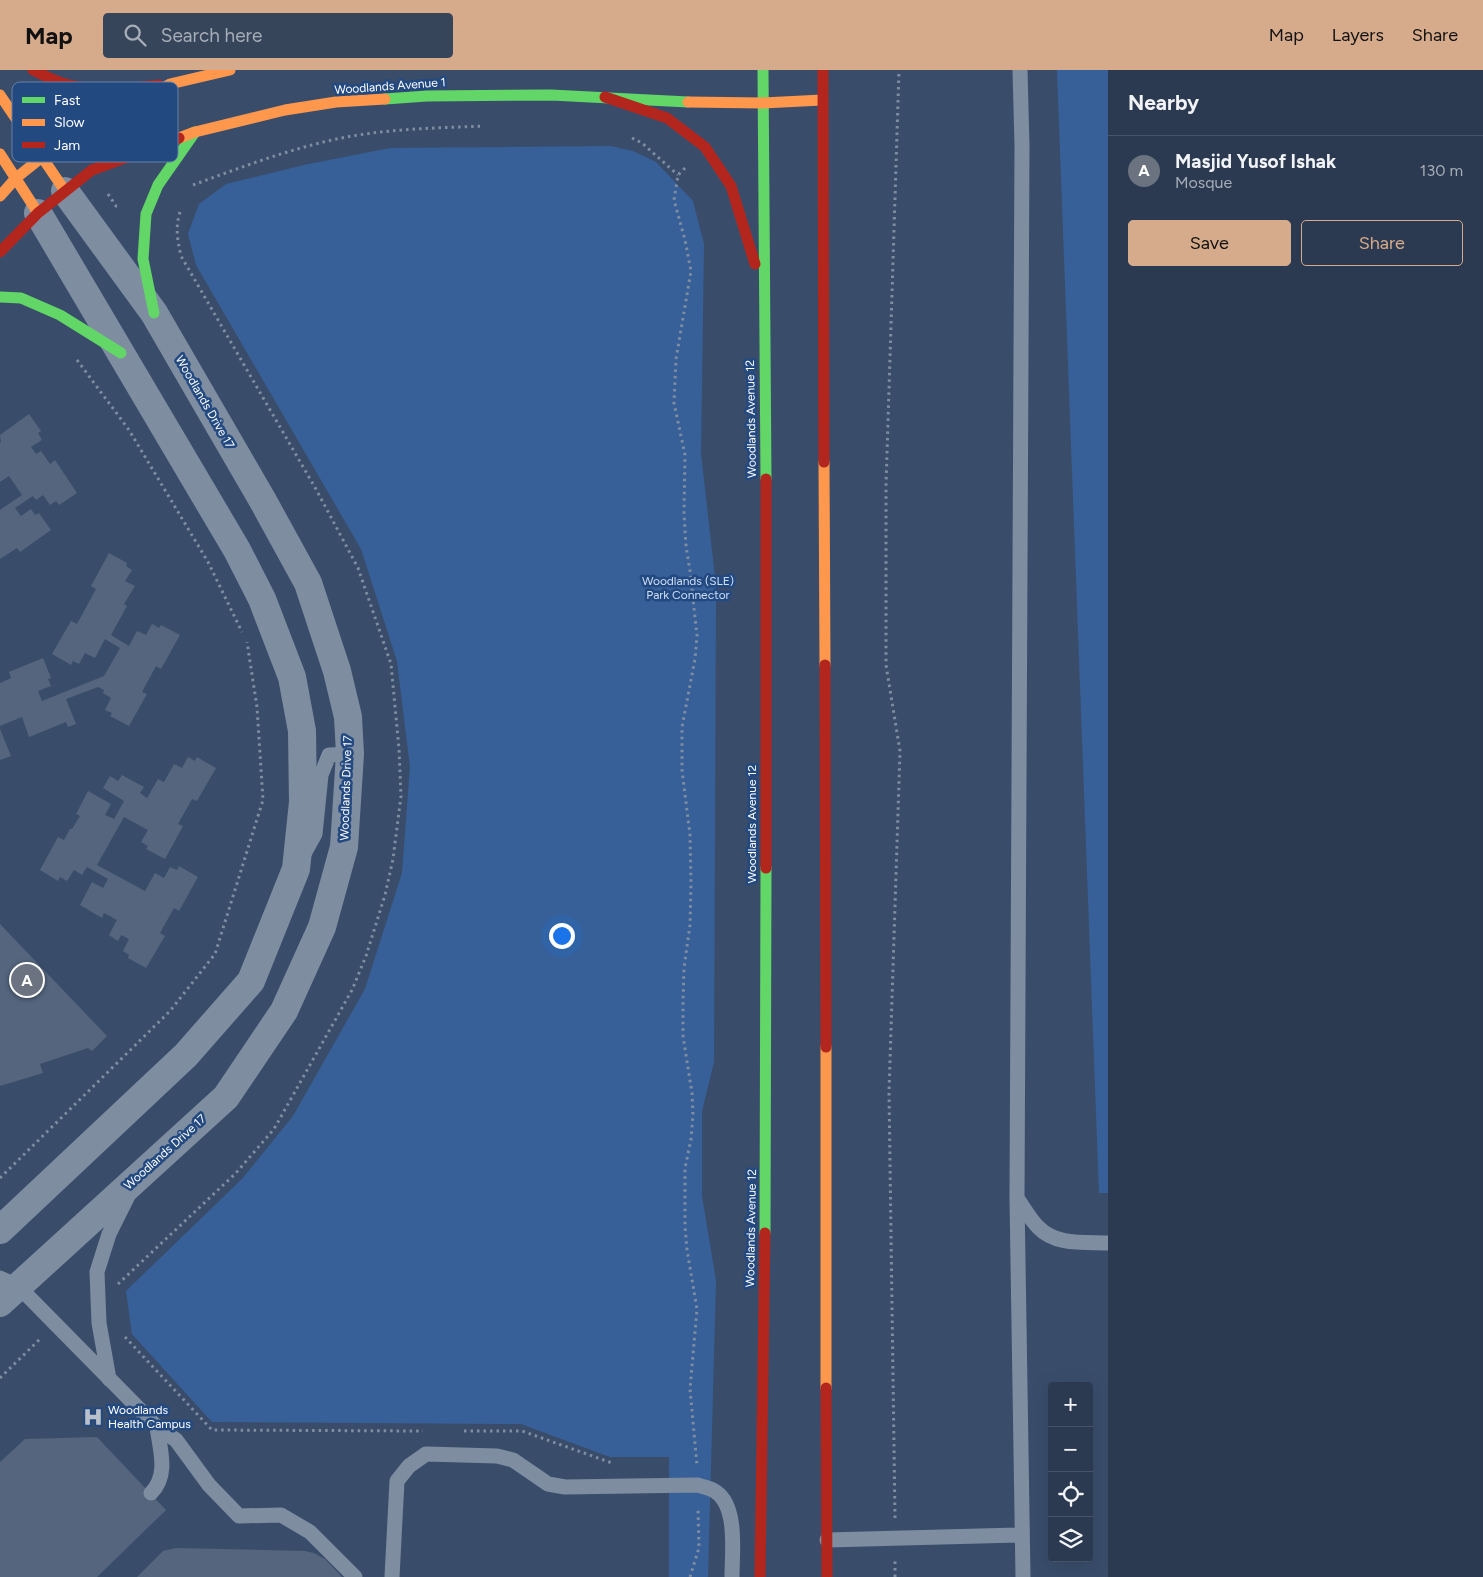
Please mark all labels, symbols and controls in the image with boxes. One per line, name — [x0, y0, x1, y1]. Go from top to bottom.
search box — [103, 13, 453, 58]
text: Map — [25, 21, 73, 50]
icon: search — [121, 21, 149, 49]
text: Search here — [161, 24, 262, 47]
text: Map — [1269, 24, 1304, 46]
text: Layers — [1332, 24, 1384, 46]
text: Share — [1412, 24, 1458, 46]
street label: Woodlands Avenue 1 — [334, 75, 446, 97]
legend — [12, 82, 178, 162]
text: Nearby — [1128, 90, 1199, 115]
text: Fast — [54, 92, 80, 109]
text: Slow — [54, 114, 85, 131]
text: Jam — [54, 137, 80, 154]
text: Masjid Yusof Ishak — [1175, 150, 1336, 173]
text: A — [1138, 161, 1150, 180]
text: 130 m — [1420, 161, 1463, 180]
text: Mosque — [1175, 173, 1232, 192]
button: Save — [1128, 220, 1291, 266]
button: Share — [1301, 220, 1463, 266]
street label: Woodlands Drive 17 — [173, 353, 238, 452]
street label: Woodlands Avenue 12 — [743, 360, 759, 478]
park label: Woodlands (SLE) Park Connector — [642, 574, 734, 602]
street label: Woodlands Drive 17 — [337, 735, 355, 841]
street label: Woodlands Avenue 12 — [745, 765, 759, 883]
your location — [549, 923, 575, 949]
pin: A — [11, 961, 43, 999]
street label: Woodlands Drive 17 — [121, 1111, 209, 1192]
street label: Woodlands Avenue 12 — [743, 1169, 759, 1287]
map controls — [1048, 1382, 1093, 1562]
button: + — [1048, 1382, 1093, 1427]
place label: Woodlands Health Campus — [108, 1403, 191, 1431]
hospital icon: Woodlands Health Campus — [82, 1406, 104, 1428]
button: − — [1048, 1427, 1093, 1472]
button: locate — [1048, 1472, 1093, 1517]
button: layers — [1048, 1517, 1093, 1562]

